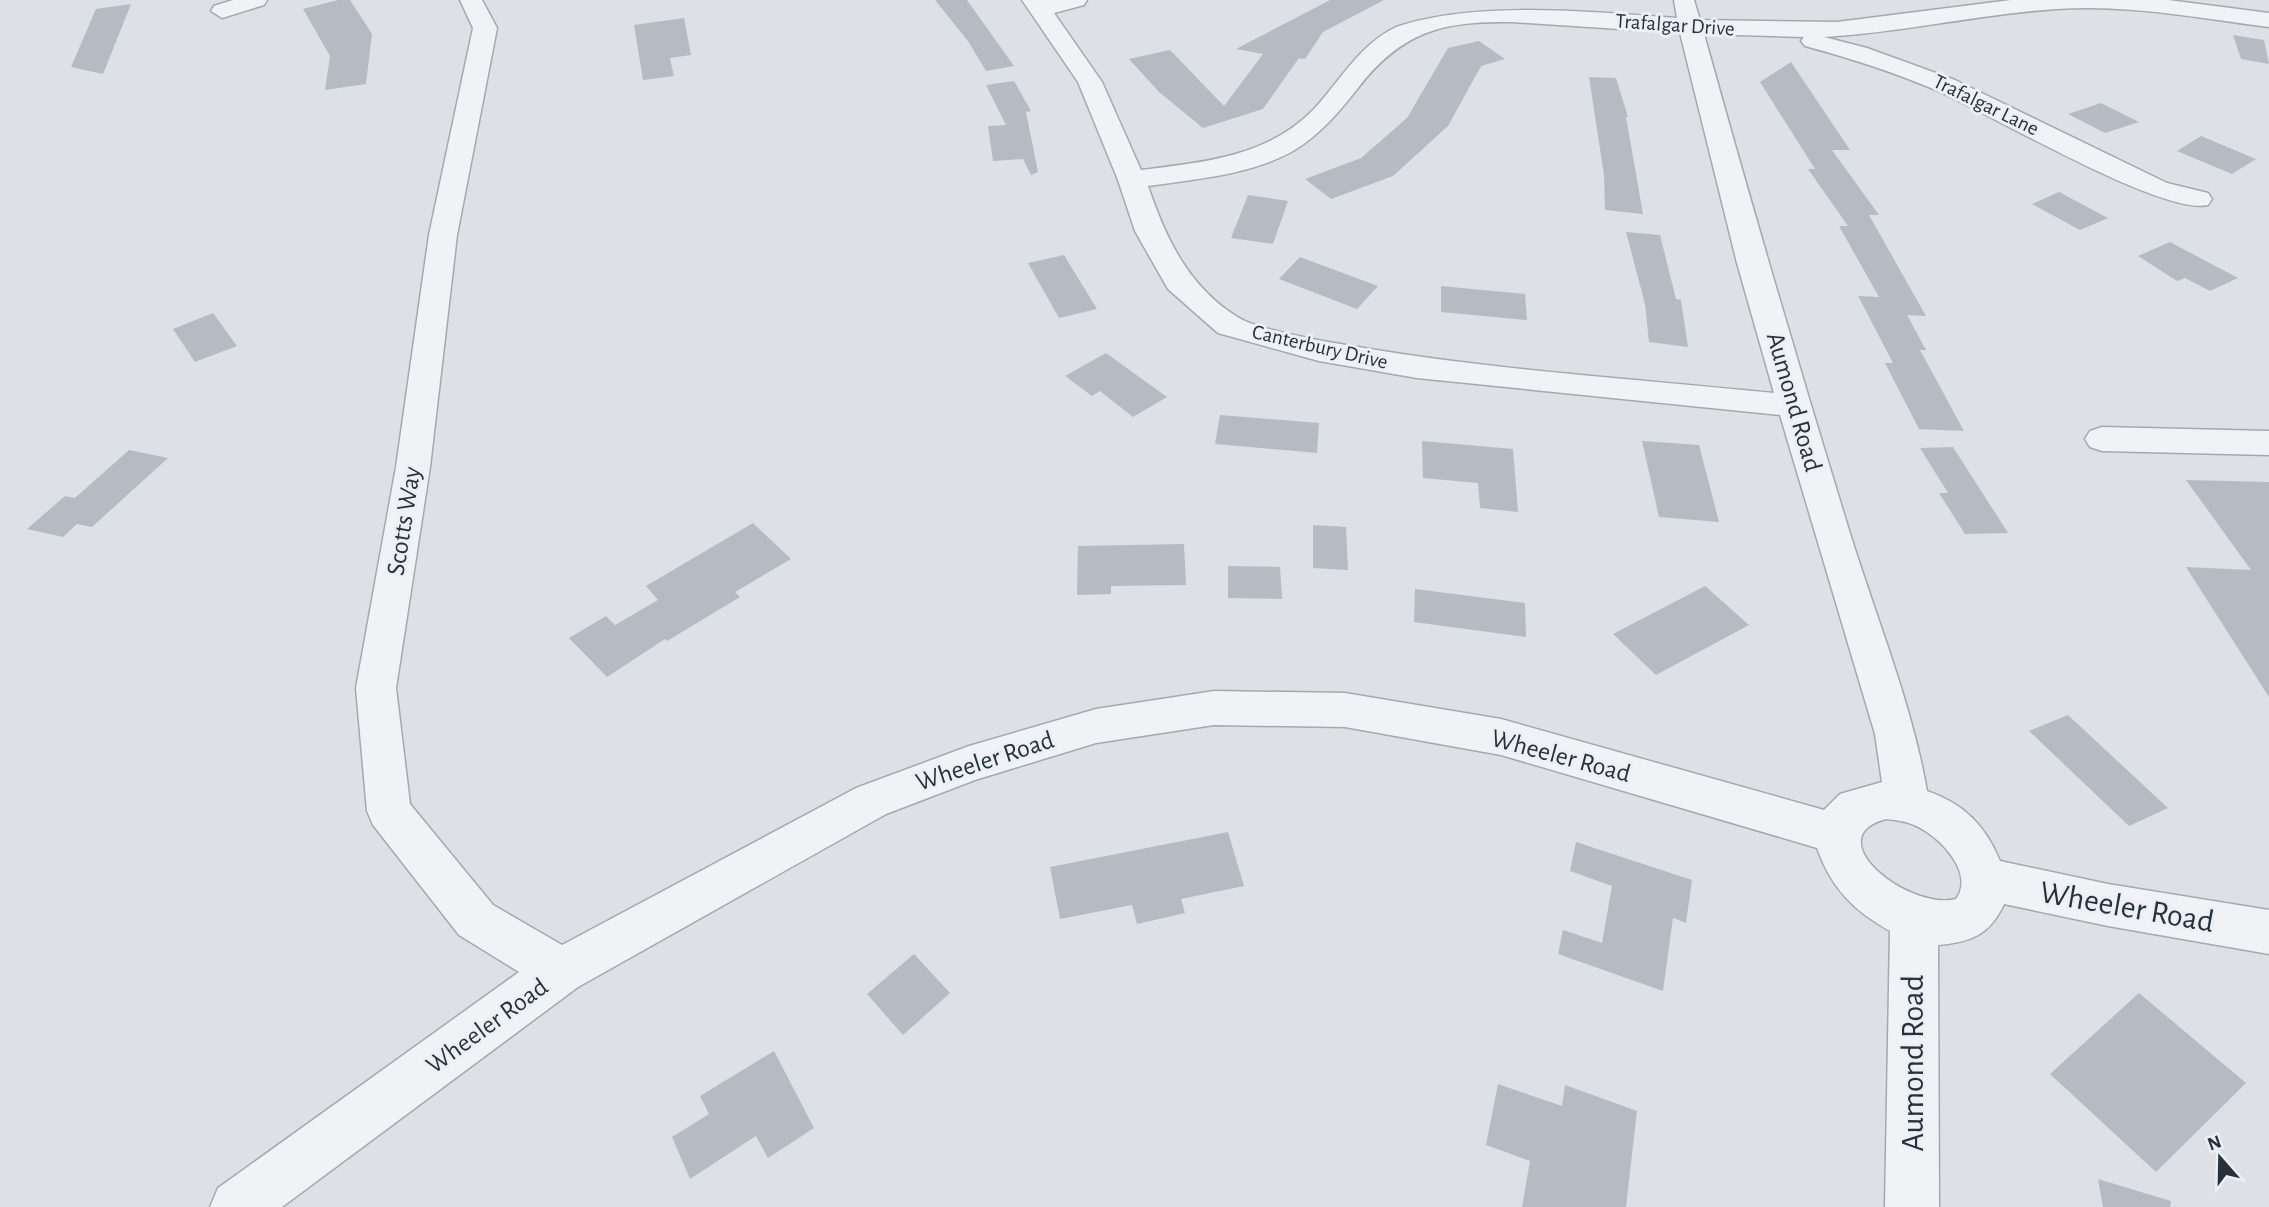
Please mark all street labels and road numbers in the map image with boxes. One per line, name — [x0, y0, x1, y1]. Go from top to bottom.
street label: Trafalgar Drive — [1615, 10, 1735, 40]
street label: Trafalgar Lane — [1930, 70, 2042, 140]
street label: Canterbury Drive — [1250, 321, 1390, 373]
street label: Aumond Road — [1762, 329, 1826, 475]
street label: Scotts Way — [383, 465, 425, 577]
street label: Wheeler Road — [1488, 725, 1634, 787]
street label: Wheeler Road — [913, 727, 1057, 795]
street label: Wheeler Road — [2037, 876, 2217, 938]
street label: Wheeler Road — [421, 973, 553, 1079]
street label: Aumond Road — [1897, 975, 1929, 1151]

